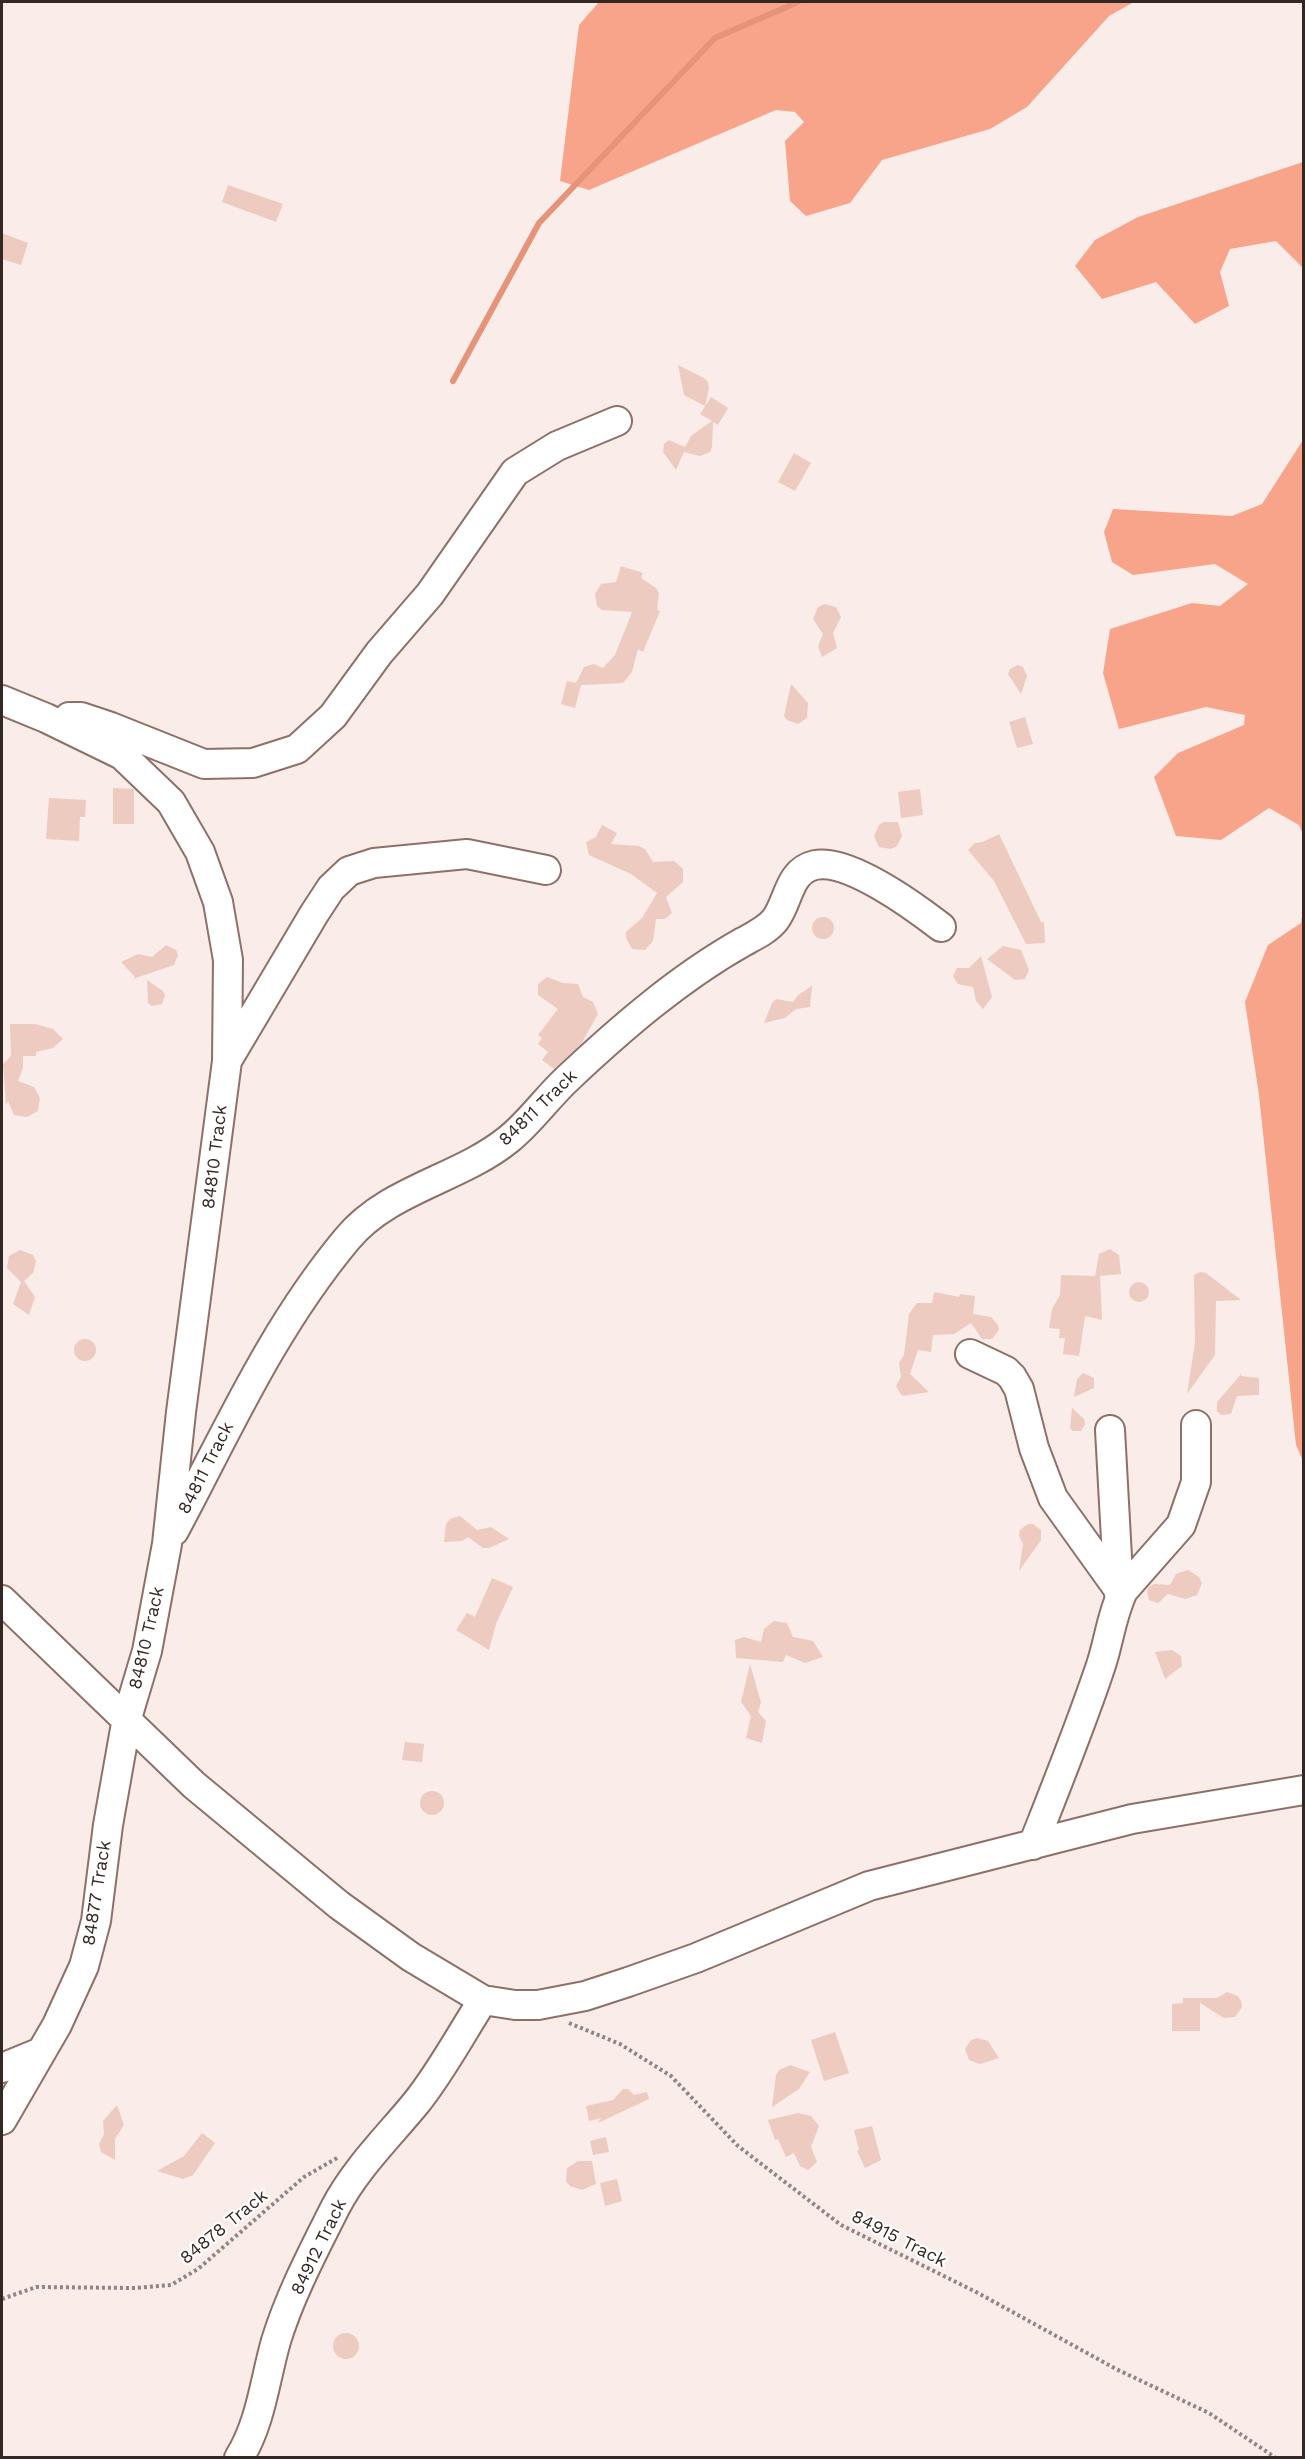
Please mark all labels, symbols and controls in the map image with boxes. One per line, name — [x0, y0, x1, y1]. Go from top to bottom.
street label: 84811 Track — [494, 1065, 582, 1151]
street label: 84810 Track — [198, 1104, 232, 1210]
street label: 84811 Track — [174, 1418, 238, 1518]
street label: 84810 Track — [125, 1585, 169, 1691]
street label: 84877 Track — [78, 1839, 116, 1947]
street label: 84878 Track — [176, 2185, 272, 2269]
street label: 84912 Track — [286, 2196, 352, 2298]
street label: 84915 Track — [848, 2206, 950, 2272]

